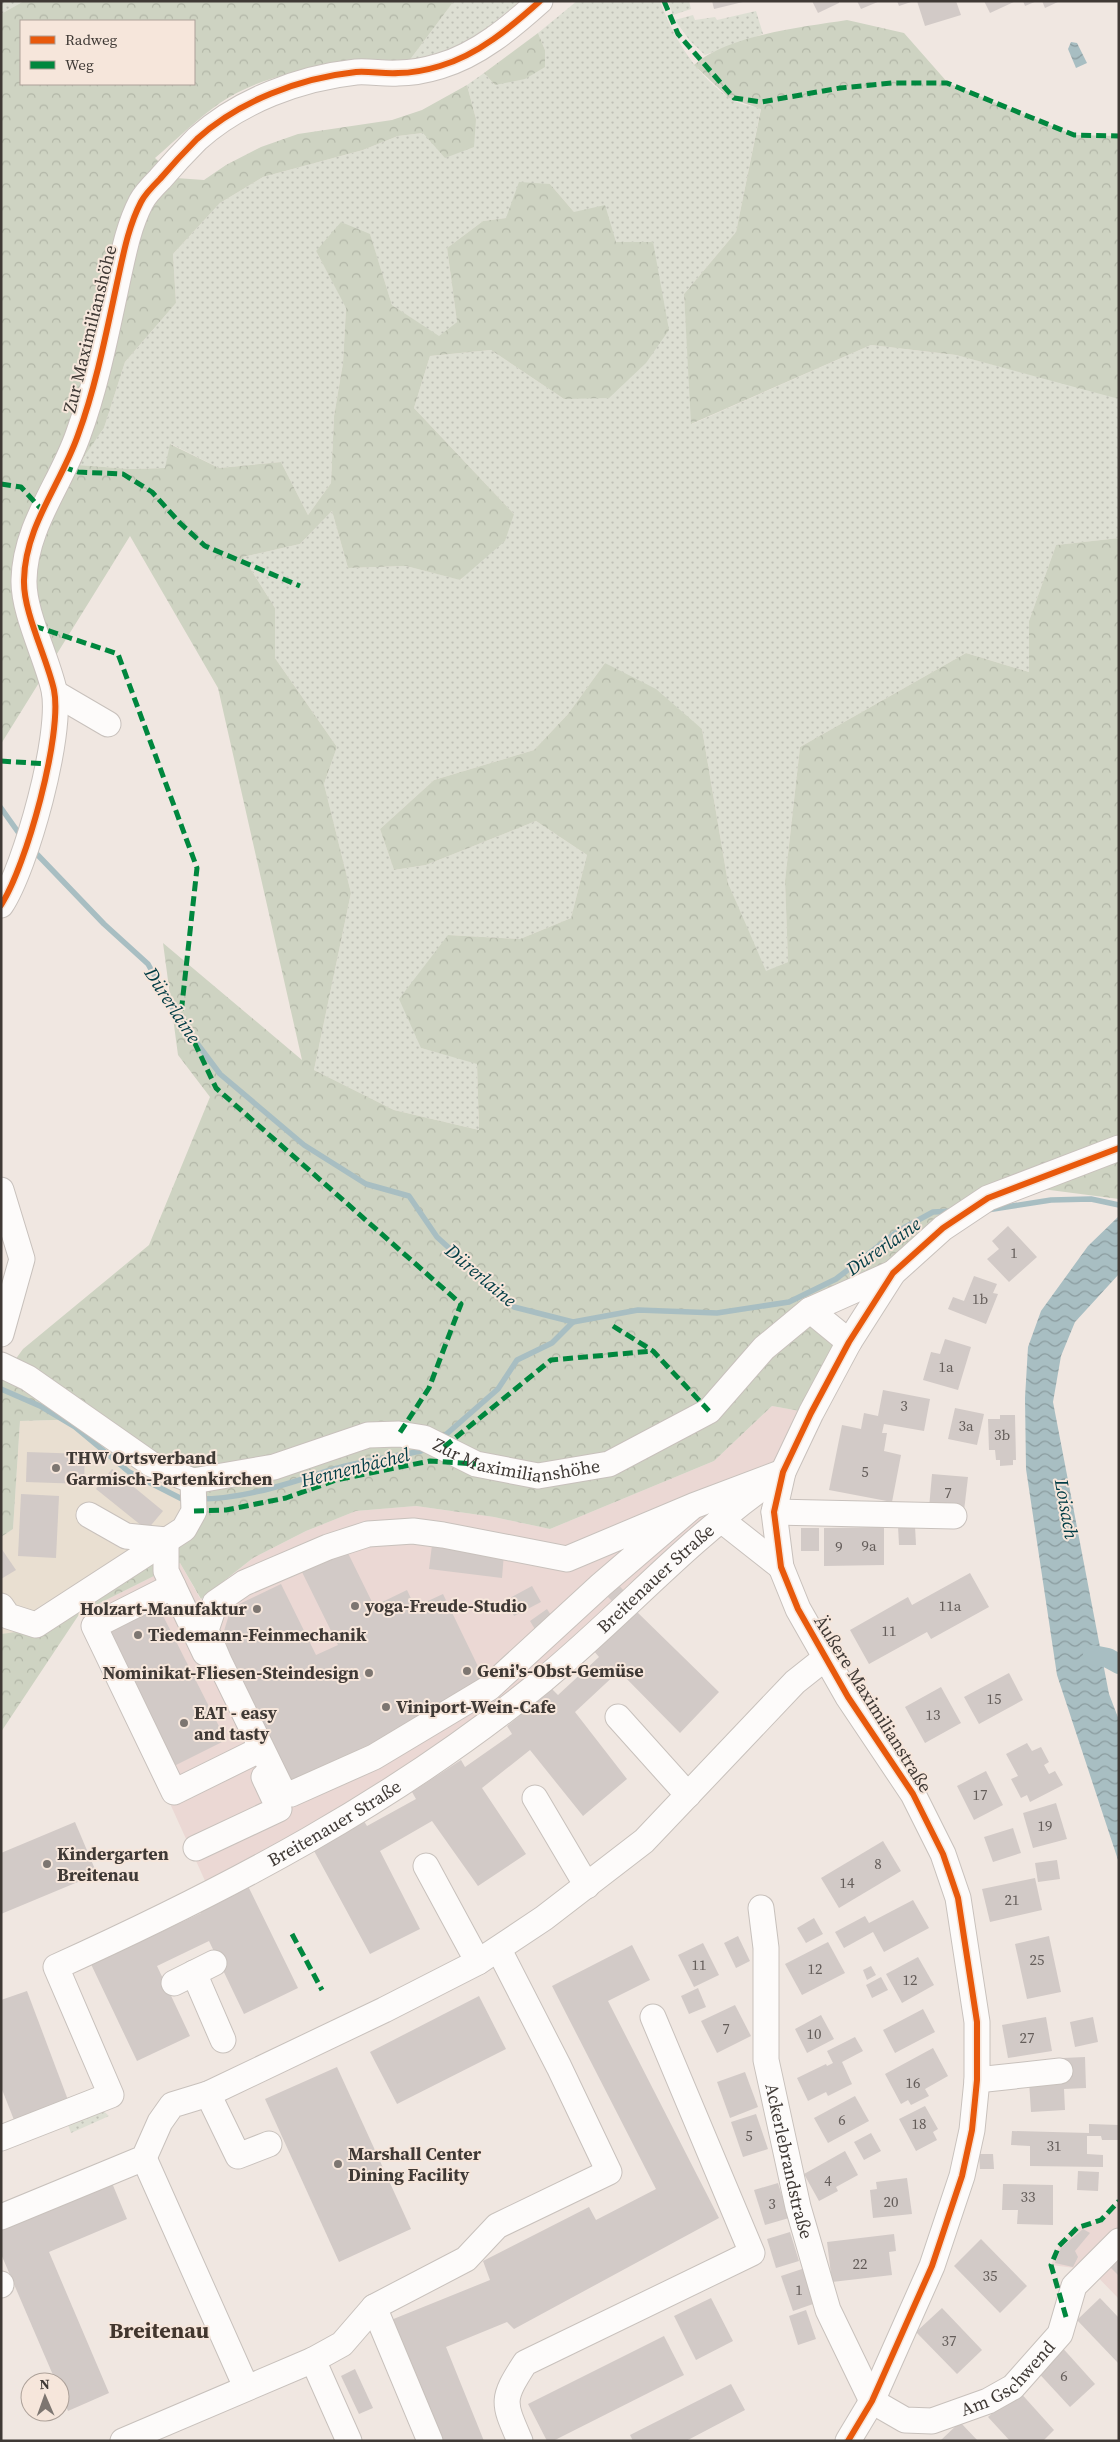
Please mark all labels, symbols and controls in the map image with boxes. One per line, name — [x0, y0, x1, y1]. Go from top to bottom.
legend — [20, 20, 195, 85]
text: Radweg — [65, 29, 118, 50]
text: Weg — [65, 54, 94, 75]
street label: Zur Maximilianshöhe — [57, 242, 122, 416]
water label: Dürerlaine — [138, 961, 207, 1048]
water label: Dürerlaine — [840, 1211, 926, 1282]
water label: Dürerlaine — [439, 1237, 522, 1313]
house number: 1 — [1010, 1242, 1018, 1263]
house number: 1b — [972, 1288, 988, 1309]
house number: 1a — [938, 1356, 954, 1377]
house number: 3 — [900, 1395, 908, 1416]
house number: 3a — [958, 1415, 974, 1436]
house number: 3b — [994, 1424, 1010, 1445]
street label: Zur Maximilianshöhe — [429, 1432, 602, 1489]
water label: Hennenbächel — [297, 1441, 413, 1493]
place label: THW Ortsverband Garmisch-Partenkirchen — [66, 1445, 273, 1491]
house number: 5 — [861, 1461, 869, 1482]
marker: THW Ortsverband Garmisch-Partenkirchen — [50, 1462, 62, 1474]
water label: Loisach — [1049, 1476, 1085, 1542]
house number: 7 — [944, 1482, 952, 1503]
street label: Breitenauer Straße — [591, 1518, 719, 1639]
house number: 9a — [861, 1535, 877, 1556]
house number: 9 — [835, 1536, 843, 1557]
place label: yoga-Freude-Studio — [364, 1593, 527, 1618]
house number: 11a — [939, 1595, 962, 1616]
place label: Holzart-Manufaktur — [80, 1596, 248, 1621]
marker: yoga-Freude-Studio — [349, 1600, 361, 1612]
marker: Holzart-Manufaktur — [251, 1603, 263, 1615]
street label: Äußere Maximilianstraße — [809, 1610, 938, 1797]
house number: 11 — [881, 1620, 897, 1641]
place label: Tiedemann-Feinmechanik — [148, 1622, 367, 1647]
marker: Tiedemann-Feinmechanik — [132, 1629, 144, 1641]
place label: Geni's-Obst-Gemüse — [477, 1658, 644, 1683]
place label: Nominikat-Fliesen-Steindesign — [103, 1660, 359, 1685]
marker: Geni's-Obst-Gemüse — [461, 1665, 473, 1677]
marker: Nominikat-Fliesen-Steindesign — [363, 1667, 375, 1679]
house number: 15 — [986, 1688, 1002, 1709]
place label: Viniport-Wein-Cafe — [396, 1694, 556, 1719]
place label: EAT - easy and tasty — [194, 1700, 278, 1746]
marker: Viniport-Wein-Cafe — [380, 1701, 392, 1713]
house number: 13 — [925, 1704, 941, 1725]
marker: EAT - easy and tasty — [178, 1717, 190, 1729]
street label: Breitenauer Straße — [263, 1774, 406, 1872]
house number: 17 — [972, 1784, 988, 1805]
house number: 19 — [1037, 1815, 1053, 1836]
place label: Kindergarten Breitenau — [57, 1841, 169, 1887]
house number: 8 — [874, 1853, 882, 1874]
marker: Kindergarten Breitenau — [41, 1858, 53, 1870]
house number: 14 — [839, 1872, 855, 1893]
house number: 21 — [1004, 1889, 1020, 1910]
house number: 25 — [1029, 1949, 1045, 1970]
house number: 11 — [691, 1954, 707, 1975]
house number: 12 — [807, 1958, 823, 1979]
house number: 12 — [902, 1969, 918, 1990]
house number: 7 — [722, 2018, 730, 2039]
house number: 10 — [806, 2023, 822, 2044]
house number: 27 — [1019, 2027, 1035, 2048]
house number: 16 — [905, 2072, 921, 2093]
street label: Ackerlebrandstraße — [759, 2081, 820, 2242]
house number: 6 — [838, 2109, 846, 2130]
house number: 18 — [911, 2113, 927, 2134]
house number: 5 — [745, 2125, 753, 2146]
house number: 31 — [1046, 2135, 1062, 2156]
place label: Marshall Center Dining Facility — [348, 2141, 482, 2187]
marker: Marshall Center Dining Facility — [332, 2158, 344, 2170]
house number: 4 — [824, 2170, 832, 2191]
house number: 33 — [1020, 2186, 1036, 2207]
house number: 20 — [883, 2191, 899, 2212]
house number: 3 — [768, 2193, 776, 2214]
house number: 22 — [852, 2253, 868, 2274]
house number: 35 — [982, 2265, 998, 2286]
house number: 1 — [795, 2279, 803, 2300]
district label: Breitenau — [109, 2315, 209, 2345]
house number: 37 — [941, 2330, 957, 2351]
street label: Am Gschwend — [957, 2335, 1061, 2422]
house number: 6 — [1060, 2365, 1068, 2386]
north arrow — [20, 2372, 70, 2422]
text: N — [39, 2374, 50, 2394]

